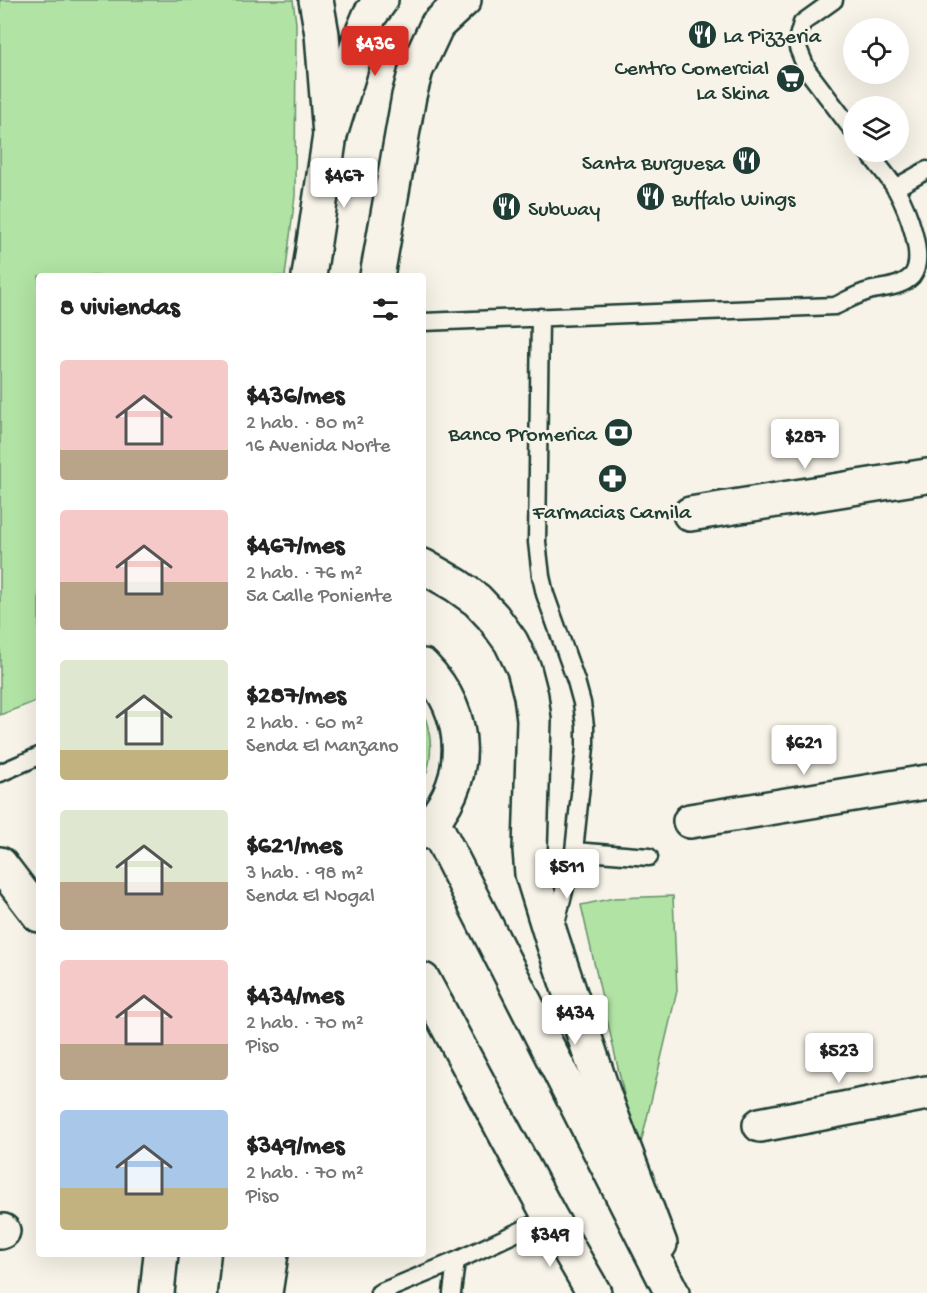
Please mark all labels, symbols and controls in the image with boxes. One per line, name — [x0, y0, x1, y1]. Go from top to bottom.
restaurant icon: La Pizzeria — [686, 18, 718, 50]
map controls — [843, 18, 909, 162]
button: locate — [843, 18, 909, 84]
place label: La Pizzeria — [723, 25, 822, 51]
pin: $436 — [339, 26, 411, 77]
text: $436 — [356, 34, 394, 57]
place label: Centro Comercial La Skina — [614, 57, 770, 108]
supermarket icon: Centro Comercial La Skina — [774, 63, 806, 95]
button: layers — [843, 96, 909, 162]
restaurant icon: Santa Burguesa — [730, 145, 762, 177]
place label: Santa Burguesa — [582, 152, 726, 178]
pin: $467 — [308, 158, 380, 209]
text: $467 — [325, 166, 363, 189]
restaurant icon: Buffalo Wings — [635, 181, 667, 213]
place label: Buffalo Wings — [671, 188, 796, 214]
restaurant icon: Subway — [491, 191, 523, 223]
place label: Subway — [528, 198, 600, 224]
icon: filters — [369, 293, 402, 326]
text: 8 viviendas — [60, 294, 180, 325]
text: $436/mes — [246, 382, 344, 413]
icon: home — [108, 384, 180, 456]
text: 2 hab. · 80 m² — [246, 413, 364, 436]
bank icon: Banco Promerica — [602, 416, 634, 448]
pin: $287 — [769, 419, 841, 470]
place label: Banco Promerica — [447, 423, 598, 449]
text: $287 — [785, 427, 825, 450]
text: 16 Avenida Norte — [246, 436, 390, 459]
pharmacy icon: Farmacias Camila — [596, 462, 628, 494]
place label: Farmacias Camila — [532, 501, 692, 527]
text: $467/mes — [246, 532, 344, 563]
icon: home — [108, 534, 180, 606]
text: 2 hab. · 76 m² — [246, 563, 362, 586]
text: 5a Calle Poniente — [246, 586, 392, 609]
text: $287/mes — [246, 682, 346, 713]
icon: home — [108, 684, 180, 756]
text: 2 hab. · 60 m² — [246, 713, 363, 736]
pin: $621 — [768, 725, 840, 776]
text: $621 — [785, 733, 823, 756]
text: Senda El Manzano — [246, 736, 399, 759]
text: $621/mes — [246, 832, 342, 863]
icon: home — [108, 834, 180, 906]
pin: $511 — [531, 849, 603, 900]
text: $511 — [549, 857, 585, 880]
text: 3 hab. · 98 m² — [246, 863, 363, 886]
text: Senda El Nogal — [246, 886, 375, 909]
text: $434/mes — [246, 982, 343, 1013]
icon: home — [108, 984, 180, 1056]
pin: $434 — [539, 995, 611, 1046]
text: $434 — [556, 1003, 594, 1026]
text: 2 hab. · 70 m² — [246, 1013, 364, 1036]
pin: $523 — [803, 1033, 875, 1084]
text: Piso — [246, 1036, 279, 1059]
text: $523 — [819, 1041, 859, 1064]
text: $349/mes — [246, 1132, 344, 1163]
icon: home — [108, 1134, 180, 1206]
text: 2 hab. · 70 m² — [246, 1163, 364, 1186]
text: Piso — [246, 1186, 279, 1209]
pin: $349 — [514, 1217, 586, 1268]
text: $349 — [531, 1225, 569, 1248]

